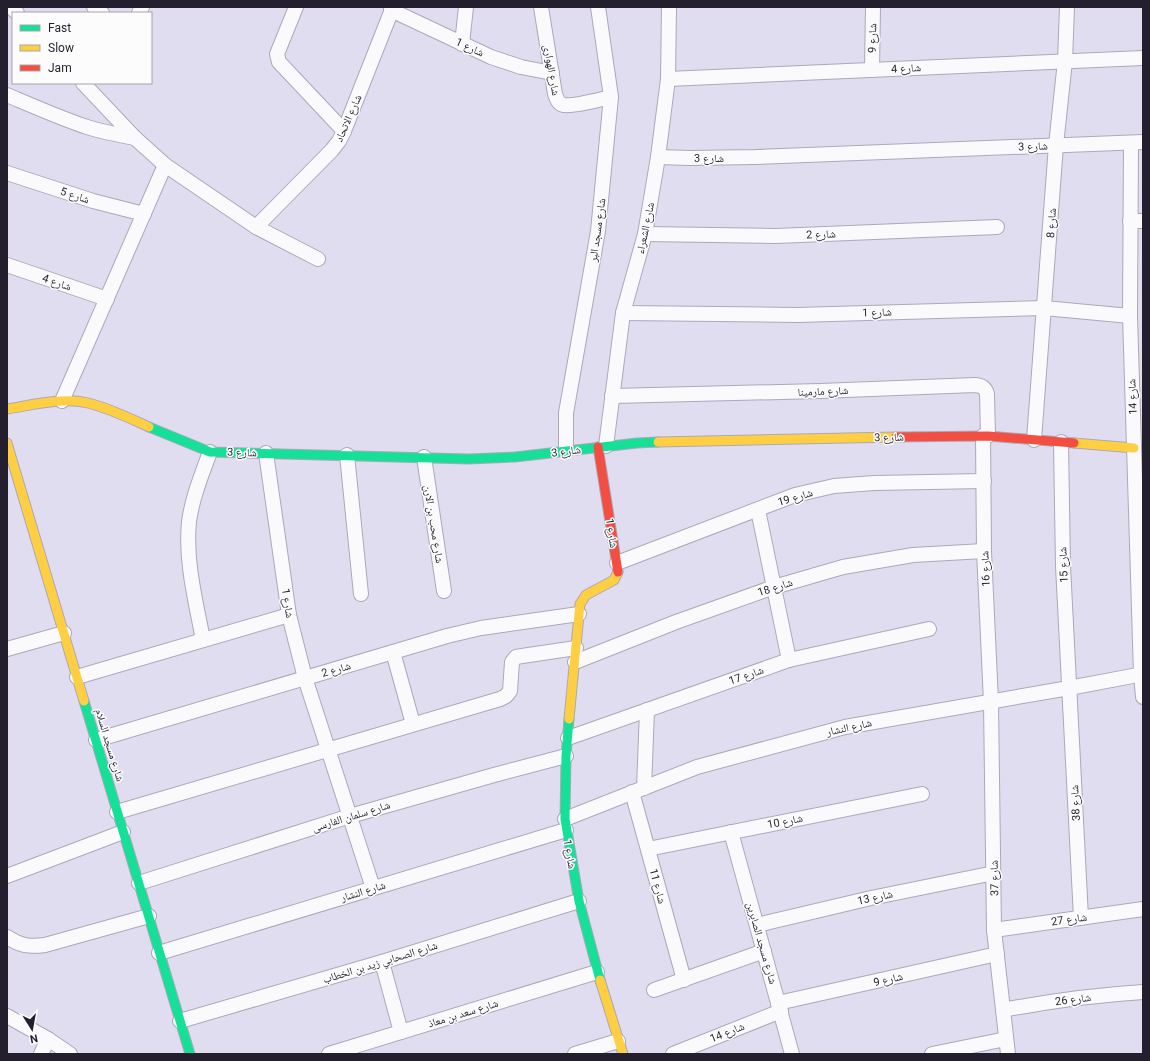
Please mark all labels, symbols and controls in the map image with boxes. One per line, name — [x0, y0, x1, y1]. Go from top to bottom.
legend — [12, 12, 152, 84]
text: Fast — [48, 21, 71, 35]
street label: شارع 9 — [866, 23, 879, 53]
street label: شارع 1 — [454, 35, 486, 60]
text: Slow — [48, 41, 74, 55]
street label: شارع الهوارى — [541, 44, 562, 97]
text: Jam — [48, 61, 72, 75]
street label: شارع 4 — [891, 61, 921, 76]
street label: شارع الاتحاد — [332, 93, 365, 144]
street label: شارع 3 — [1018, 139, 1048, 154]
street label: شارع 3 — [694, 152, 724, 165]
street label: شارع 5 — [59, 185, 91, 206]
street label: شارع مسجد البر — [586, 198, 608, 264]
street label: شارع الشعراء — [634, 201, 657, 255]
street label: شارع 8 — [1044, 208, 1059, 238]
street label: شارع 2 — [806, 227, 836, 242]
street label: شارع 4 — [41, 271, 73, 293]
street label: شارع 1 — [862, 305, 892, 320]
street label: شارع 14 — [1125, 379, 1140, 415]
street label: شارع مارمينا — [797, 384, 849, 399]
street label: شارع 3 — [874, 431, 904, 444]
street label: شارع 3 — [550, 443, 582, 460]
street label: شارع 3 — [227, 445, 257, 460]
street label: شارع محب بن الارن — [421, 484, 446, 564]
street label: شارع 19 — [776, 486, 814, 509]
street label: شارع 1 — [603, 517, 620, 549]
street label: شارع 15 — [1056, 547, 1071, 583]
street label: شارع 16 — [978, 551, 993, 587]
street label: شارع 18 — [756, 576, 794, 599]
street label: شارع 1 — [279, 587, 296, 619]
street label: شارع 2 — [320, 659, 352, 680]
street label: شارع 17 — [727, 663, 765, 687]
street label: شارع مسجد السلام — [92, 707, 127, 783]
street label: شارع النشار — [824, 716, 873, 739]
street label: شارع 38 — [1068, 785, 1083, 821]
street label: شارع سلمان الفارسى — [310, 798, 392, 835]
street label: شارع 10 — [766, 812, 804, 831]
street label: شارع 1 — [561, 838, 578, 870]
street label: شارع 37 — [988, 860, 1001, 896]
street label: شارع 11 — [647, 867, 668, 905]
street label: شارع النشار — [338, 879, 387, 905]
street label: شارع 13 — [856, 887, 894, 908]
street label: شارع مسجد الصابرين — [744, 900, 780, 986]
street label: شارع 27 — [1050, 911, 1088, 928]
street label: شارع الصحابي زيد بن الخطاب — [321, 939, 440, 988]
street label: شارع 9 — [872, 970, 904, 989]
street label: شارع 26 — [1054, 991, 1092, 1008]
street label: شارع سعد بن معاذ — [427, 997, 500, 1030]
north arrow — [12, 1009, 52, 1049]
street label: شارع 14 — [708, 1020, 746, 1045]
text: N — [29, 1031, 39, 1045]

